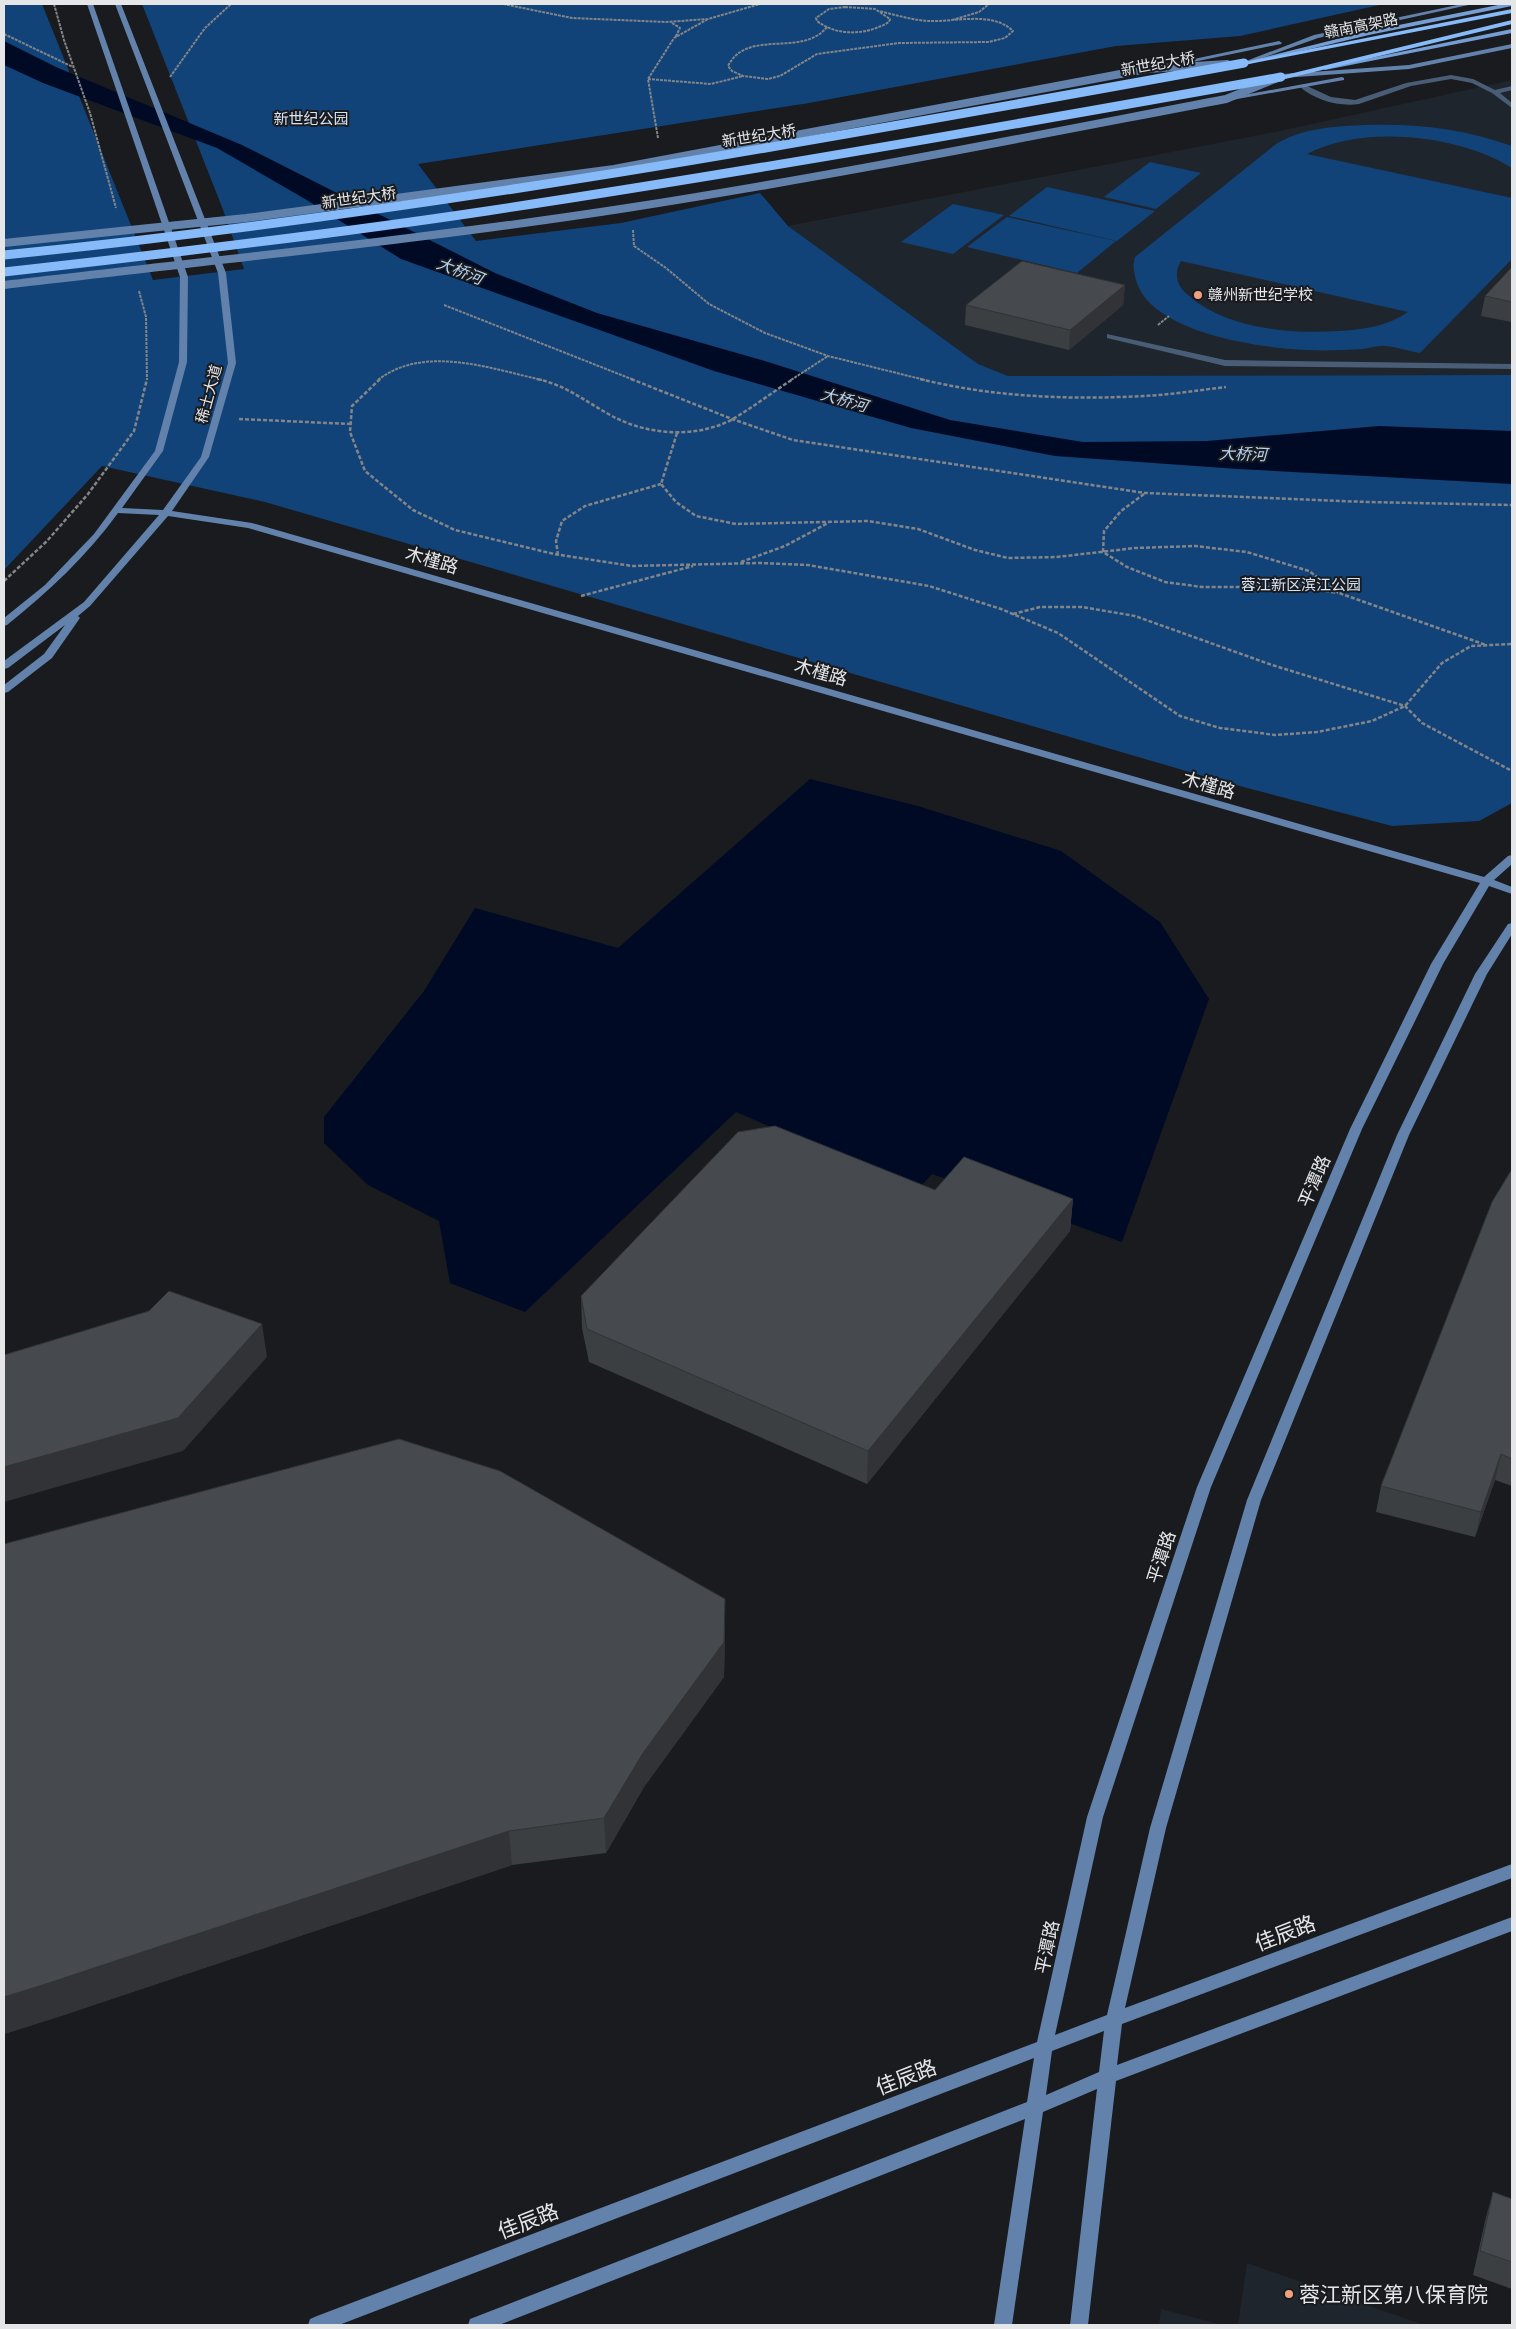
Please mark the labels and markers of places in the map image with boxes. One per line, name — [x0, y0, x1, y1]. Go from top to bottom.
place label: 赣州新世纪学校 — [1208, 286, 1313, 304]
marker: 赣州新世纪学校 — [1192, 289, 1204, 301]
place label: 蓉江新区第八保育院 — [1299, 2282, 1488, 2307]
marker: 蓉江新区第八保育院 — [1283, 2288, 1295, 2300]

